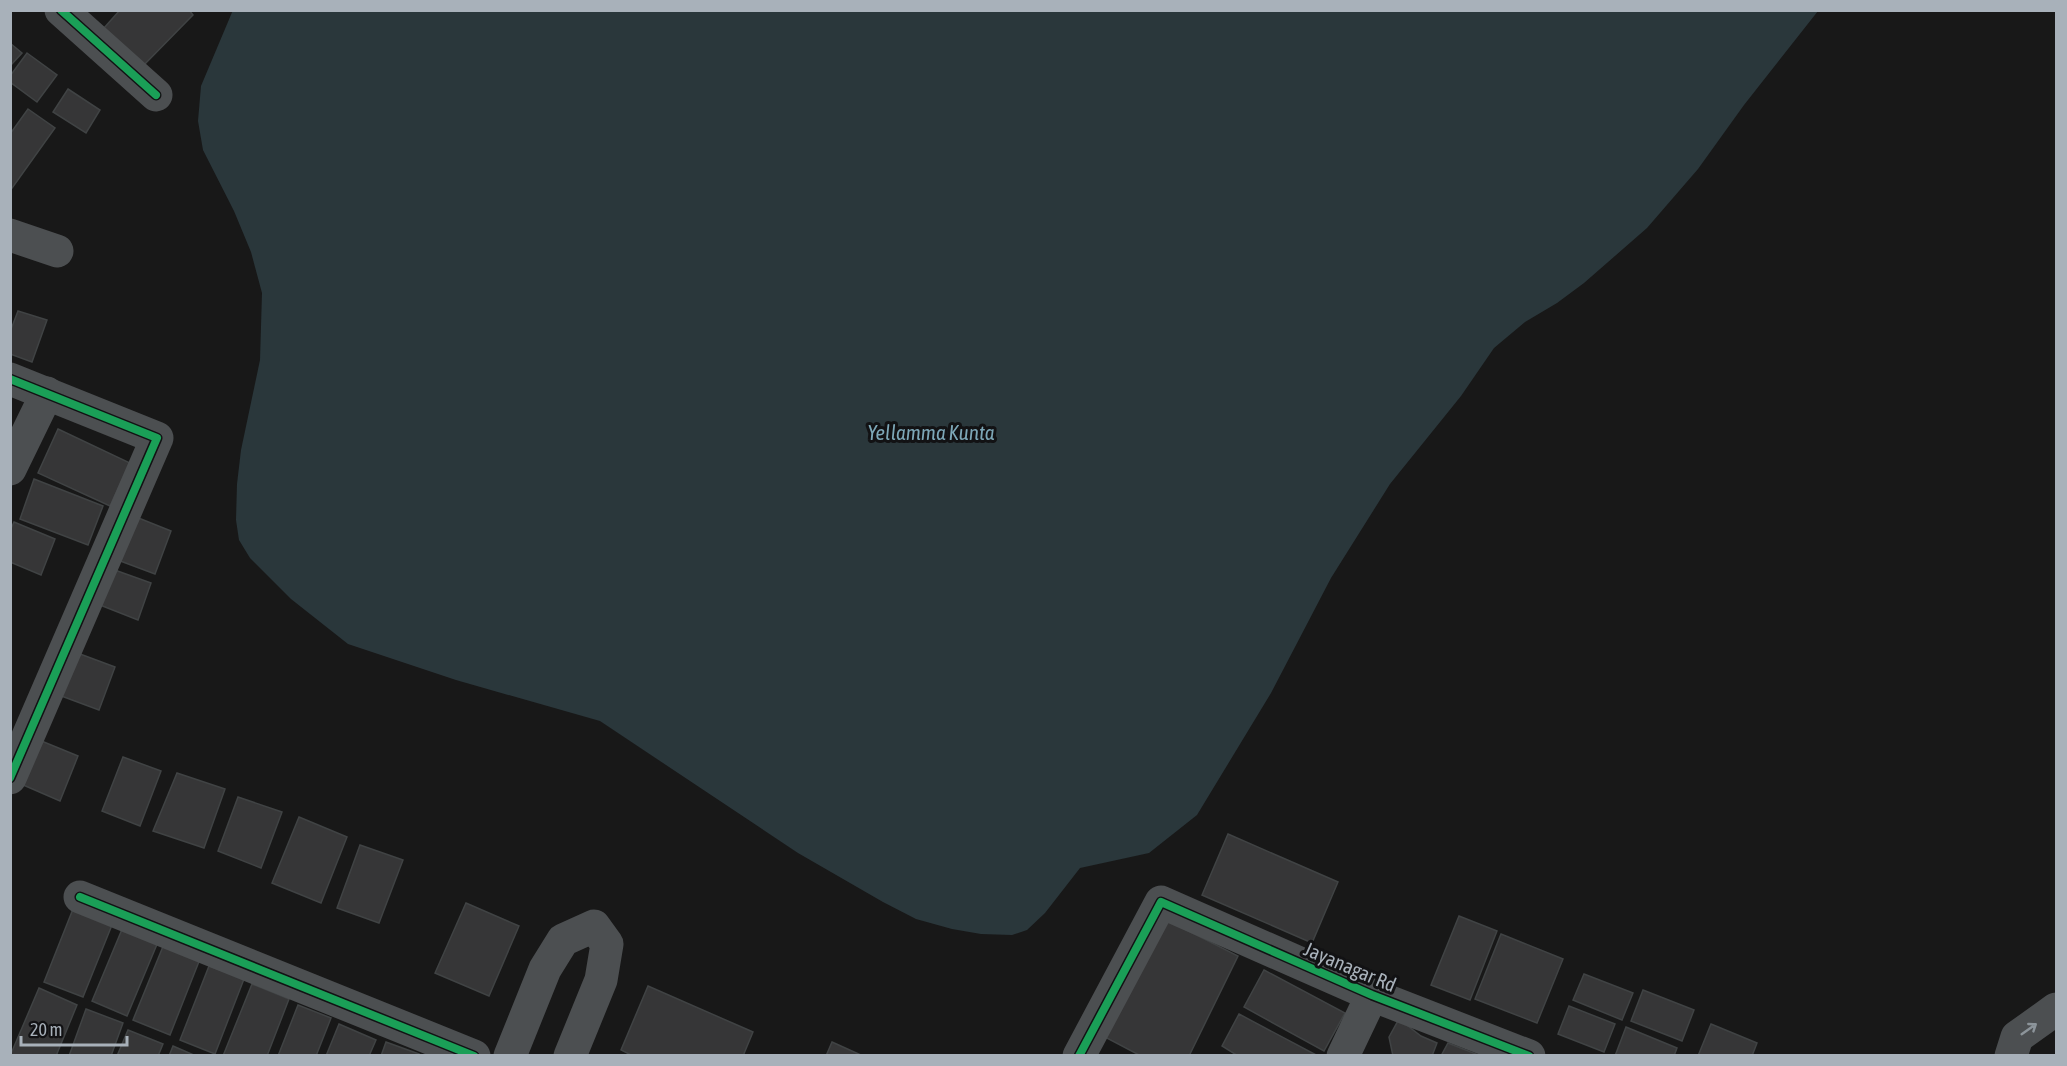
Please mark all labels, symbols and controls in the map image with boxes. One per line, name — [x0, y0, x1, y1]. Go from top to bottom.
water label: Yellamma Kunta — [867, 420, 995, 444]
street label: Jayanagar Rd — [1301, 937, 1400, 996]
scale bar — [21, 1009, 128, 1047]
text: 20 m — [30, 1019, 62, 1040]
one-way arrow — [2020, 1022, 2036, 1035]

